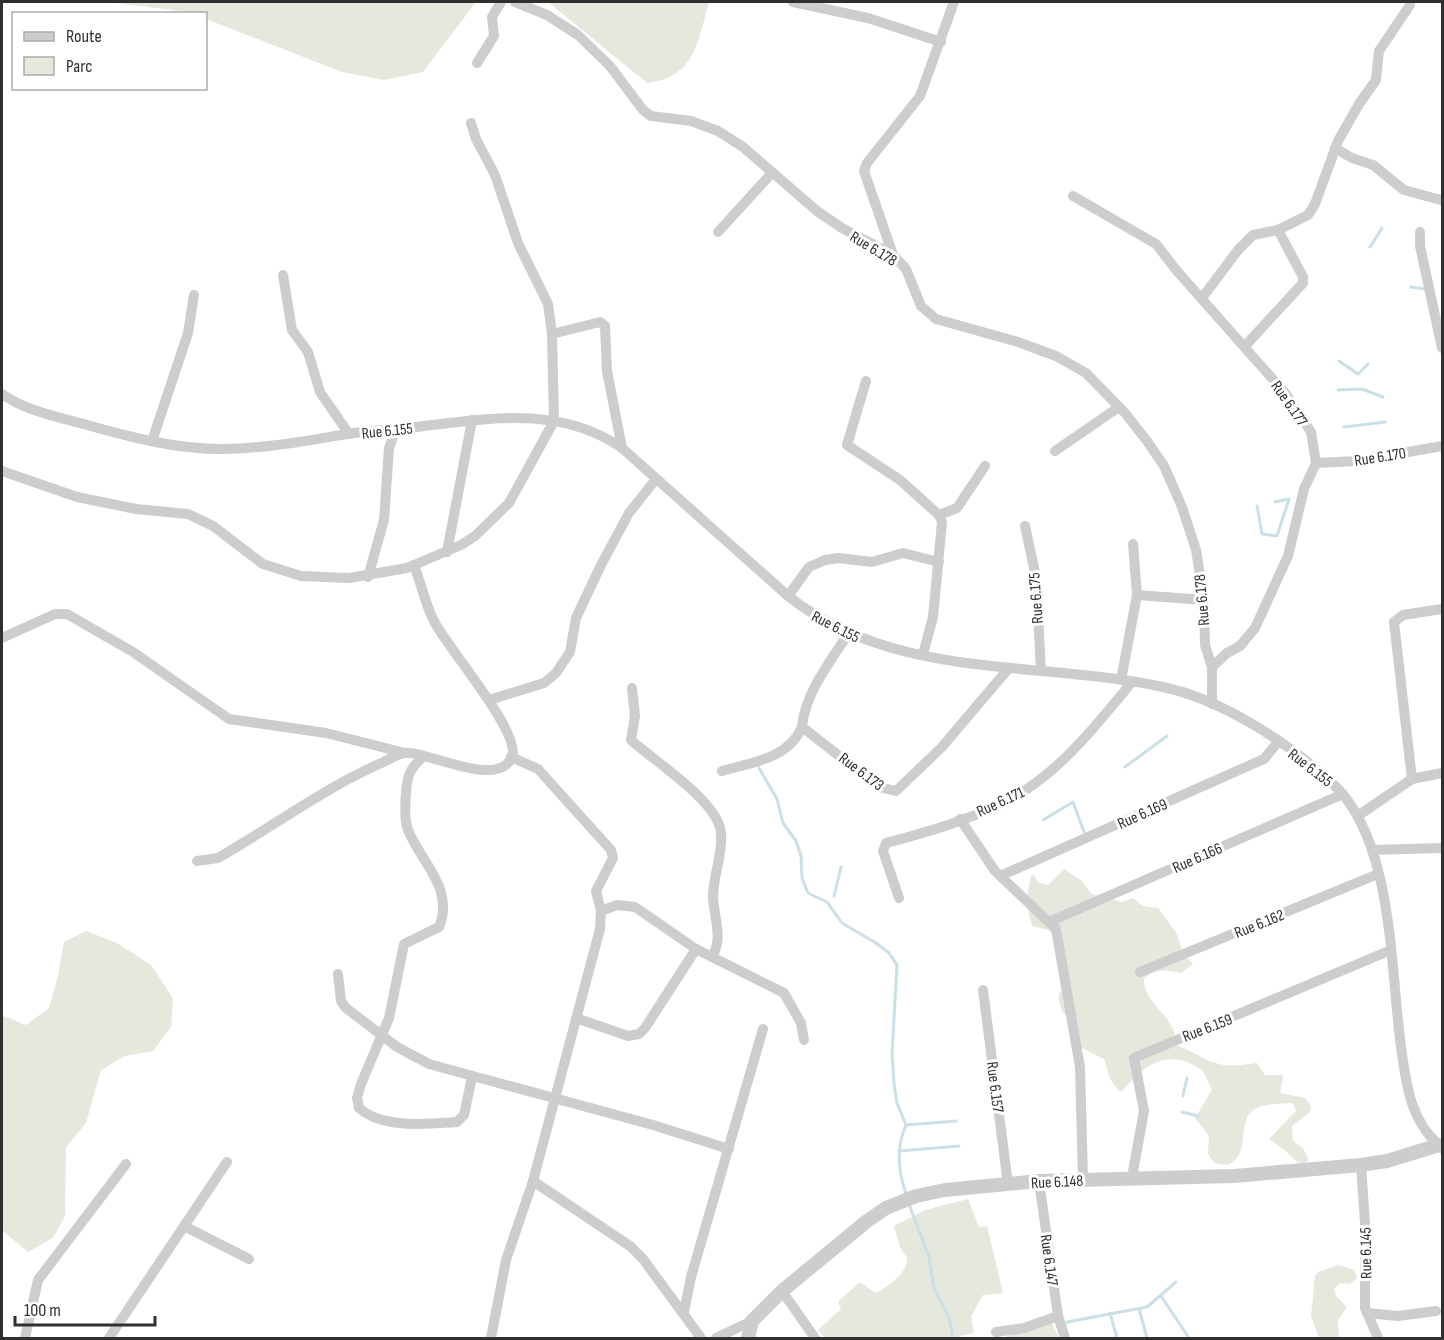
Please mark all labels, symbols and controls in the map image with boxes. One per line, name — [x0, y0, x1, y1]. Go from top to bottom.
legend — [12, 12, 207, 90]
text: Route — [66, 26, 102, 47]
text: Parc — [66, 56, 92, 77]
street label: Rue 6.178 — [846, 228, 900, 271]
street label: Rue 6.177 — [1266, 377, 1312, 431]
street label: Rue 6.155 — [361, 419, 414, 444]
street label: Rue 6.170 — [1353, 444, 1407, 471]
street label: Rue 6.175 — [1025, 572, 1048, 624]
street label: Rue 6.178 — [1191, 573, 1214, 626]
street label: Rue 6.155 — [808, 607, 862, 647]
street label: Rue 6.155 — [1284, 745, 1336, 791]
street label: Rue 6.173 — [835, 749, 887, 795]
street label: Rue 6.171 — [974, 783, 1028, 822]
street label: Rue 6.169 — [1115, 795, 1170, 834]
street label: Rue 6.166 — [1170, 839, 1225, 878]
street label: Rue 6.162 — [1232, 906, 1287, 943]
street label: Rue 6.159 — [1180, 1010, 1235, 1047]
street label: Rue 6.157 — [982, 1061, 1007, 1114]
street label: Rue 6.148 — [1031, 1172, 1084, 1193]
street label: Rue 6.145 — [1357, 1227, 1376, 1279]
street label: Rue 6.147 — [1036, 1233, 1062, 1288]
scale bar — [15, 1289, 154, 1327]
text: 100 m — [24, 1300, 61, 1321]

